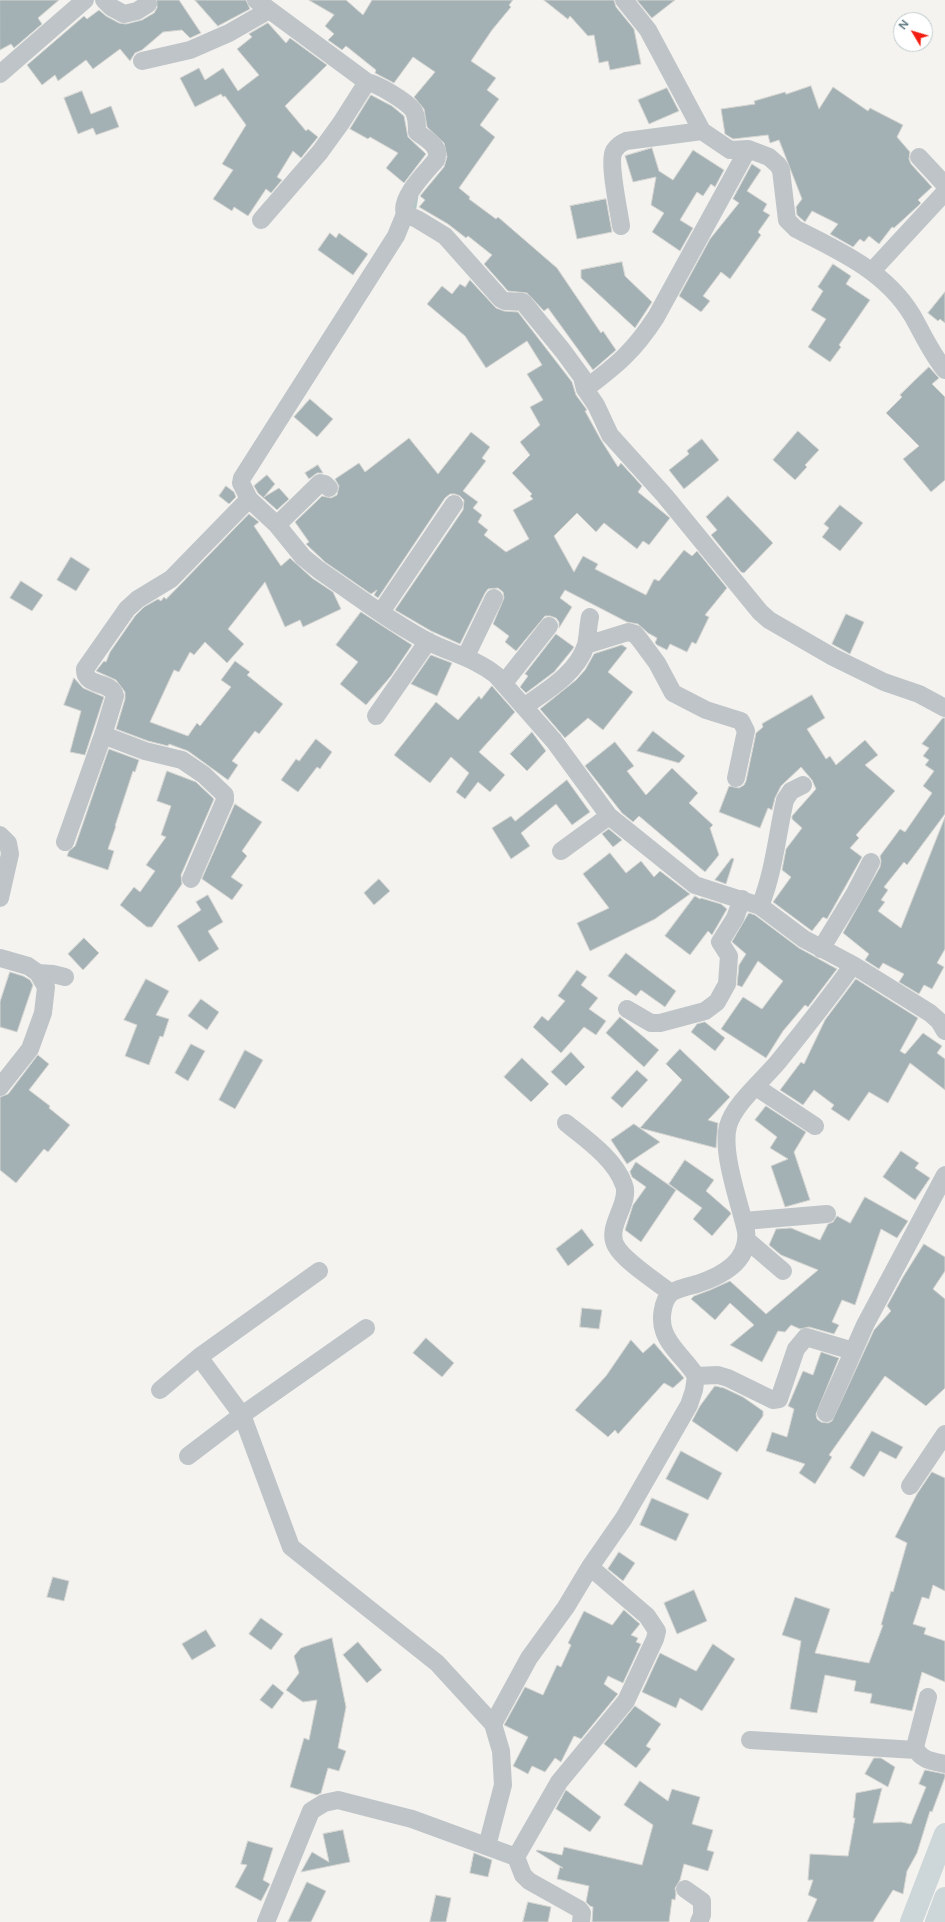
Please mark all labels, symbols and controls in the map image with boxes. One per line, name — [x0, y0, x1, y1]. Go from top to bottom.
north arrow — [893, 12, 933, 52]
text: N — [896, 18, 912, 32]

